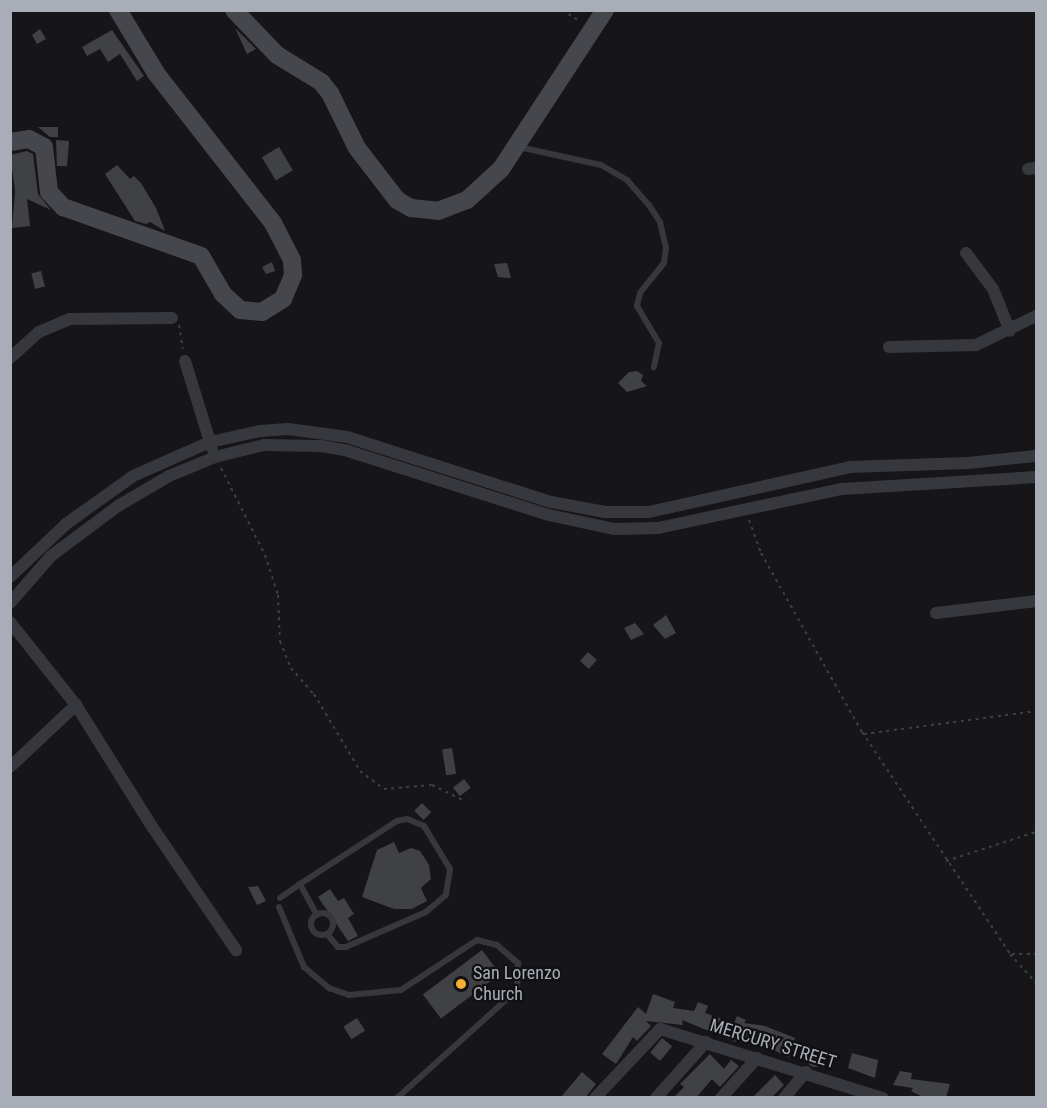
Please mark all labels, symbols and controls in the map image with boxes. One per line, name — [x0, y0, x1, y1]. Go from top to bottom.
place label: San Lorenzo Church — [473, 963, 561, 1006]
marker: San Lorenzo Church — [454, 977, 468, 991]
street label: MERCURY STREET — [707, 1015, 839, 1073]

